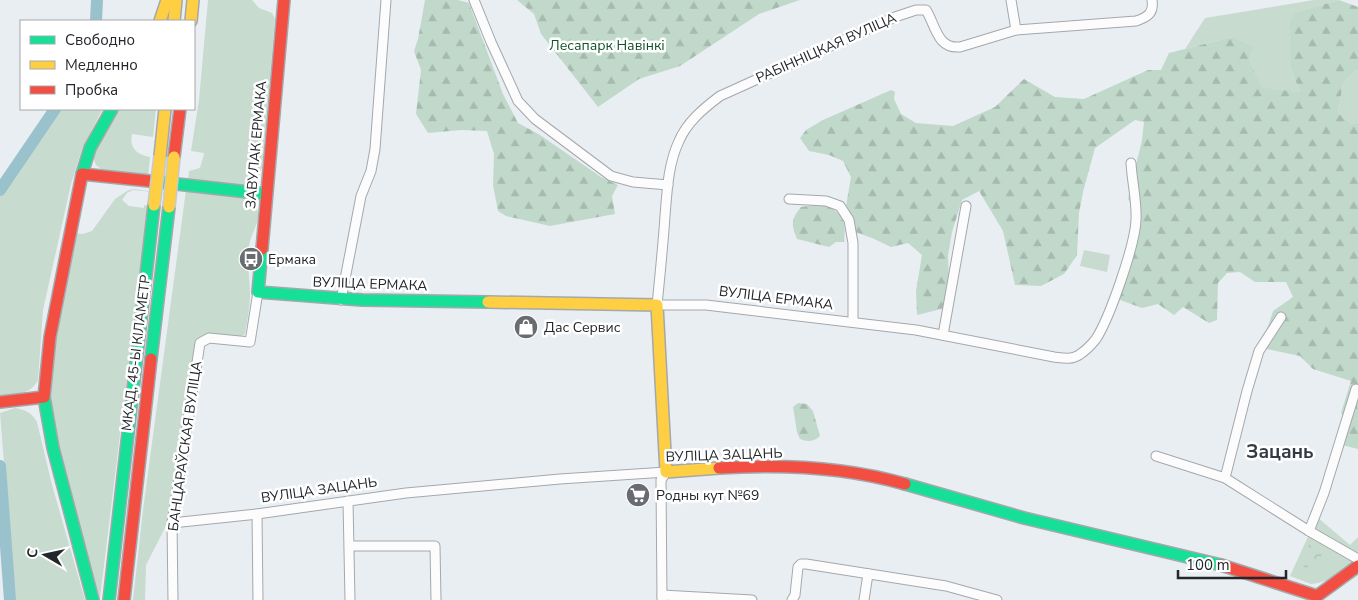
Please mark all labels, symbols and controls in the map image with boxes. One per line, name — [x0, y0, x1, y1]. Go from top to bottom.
street label: РАБІННІЦКАЯ ВУЛІЦА — [753, 8, 899, 88]
legend — [20, 20, 195, 110]
text: Свободно — [65, 30, 135, 50]
park label: Лесапарк Навінкі — [549, 36, 665, 55]
text: Медленно — [65, 55, 138, 75]
text: Пробка — [65, 80, 118, 100]
street label: ЗАВУЛАК ЕРМАКА — [241, 80, 271, 210]
bus stop icon: Ермака — [238, 246, 264, 272]
place label: Ермака — [268, 250, 316, 269]
street label: ВУЛІЦА ЕРМАКА — [312, 272, 428, 296]
street label: МКАД, 45-Ы КІЛАМЕТР — [117, 274, 155, 432]
street label: ВУЛІЦА ЕРМАКА — [718, 282, 834, 314]
shop icon: Дас Сервис — [513, 314, 539, 340]
place label: Дас Сервис — [544, 318, 621, 337]
street label: БАНЦАРАЎСКАЯ ВУЛІЦА — [164, 360, 206, 532]
district label: Зацань — [1246, 439, 1314, 465]
street label: ВУЛІЦА ЗАЦАНЬ — [665, 443, 783, 467]
street label: ВУЛІЦА ЗАЦАНЬ — [260, 472, 378, 508]
supermarket icon: Родны кут №69 — [625, 482, 651, 508]
place label: Родны кут №69 — [656, 486, 759, 505]
north arrow — [20, 530, 70, 580]
text: С — [23, 546, 43, 559]
scale bar — [1178, 548, 1286, 580]
text: 100 m — [1186, 555, 1230, 575]

